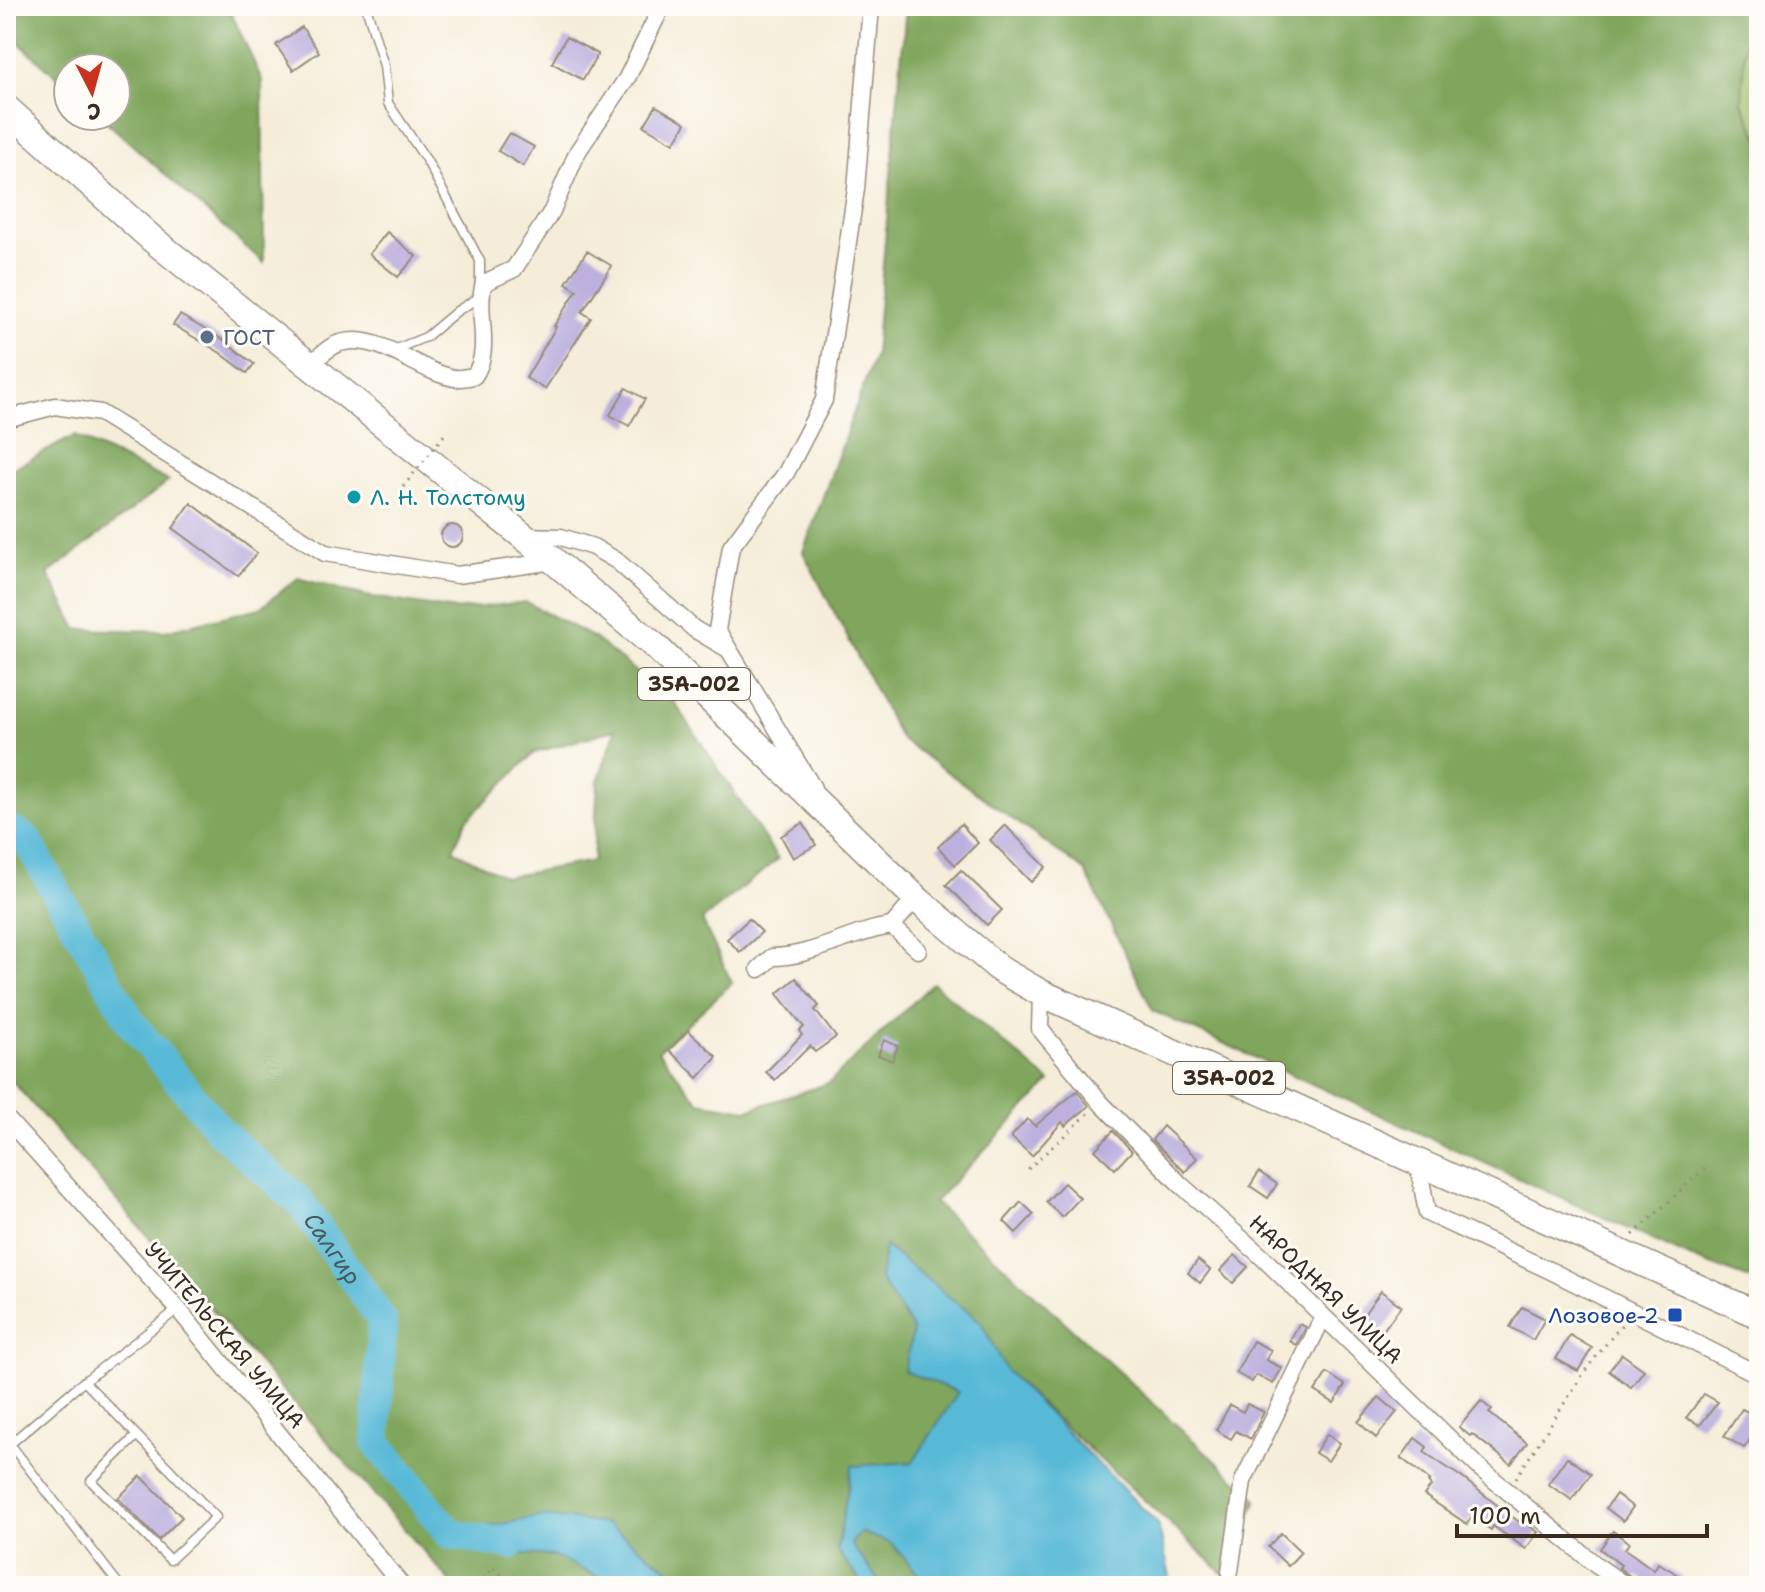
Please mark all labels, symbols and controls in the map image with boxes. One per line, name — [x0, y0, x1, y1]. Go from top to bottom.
north arrow — [52, 52, 132, 132]
text: С — [86, 96, 102, 127]
place label: ГОСТ — [223, 323, 276, 352]
marker: ГОСТ — [198, 328, 216, 346]
place label: Л. Н. Толстому — [370, 483, 526, 512]
marker: Л. Н. Толстому — [345, 488, 363, 506]
road number: 35А-002 — [638, 668, 750, 700]
road number: 35А-002 — [1173, 1062, 1285, 1094]
water label: Салгир — [296, 1206, 369, 1291]
street label: НАРОДНАЯ УЛИЦА — [1243, 1208, 1409, 1370]
street label: УЧИТЕЛЬСКАЯ УЛИЦА — [138, 1236, 311, 1435]
place label: Лозовое-2 — [1548, 1301, 1659, 1330]
marker: Лозовое-2 — [1666, 1306, 1684, 1324]
scale bar — [1457, 1488, 1707, 1538]
text: 100 m — [1469, 1500, 1541, 1532]

